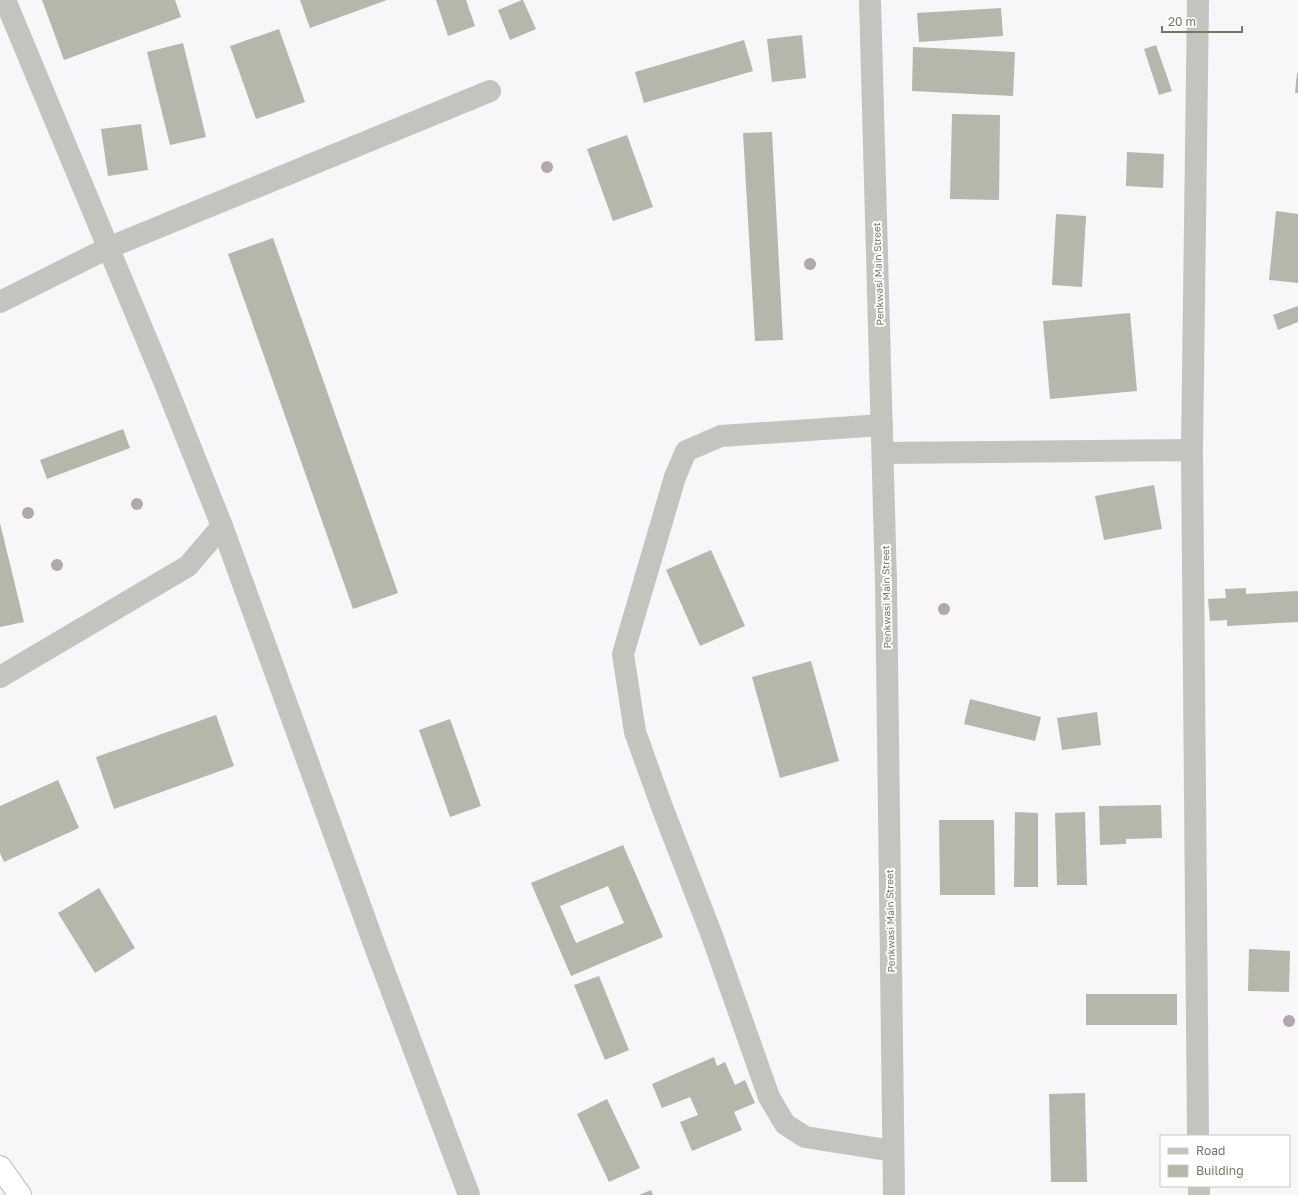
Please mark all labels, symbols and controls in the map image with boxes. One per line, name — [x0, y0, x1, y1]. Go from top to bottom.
scale bar — [1162, 8, 1242, 34]
text: 20 m — [1168, 14, 1196, 29]
street label: Penkwasi Main Street — [870, 222, 886, 326]
street label: Penkwasi Main Street — [879, 545, 893, 649]
street label: Penkwasi Main Street — [883, 869, 897, 973]
legend — [1160, 1135, 1290, 1187]
text: Road — [1196, 1143, 1225, 1158]
text: Building — [1196, 1163, 1244, 1178]

